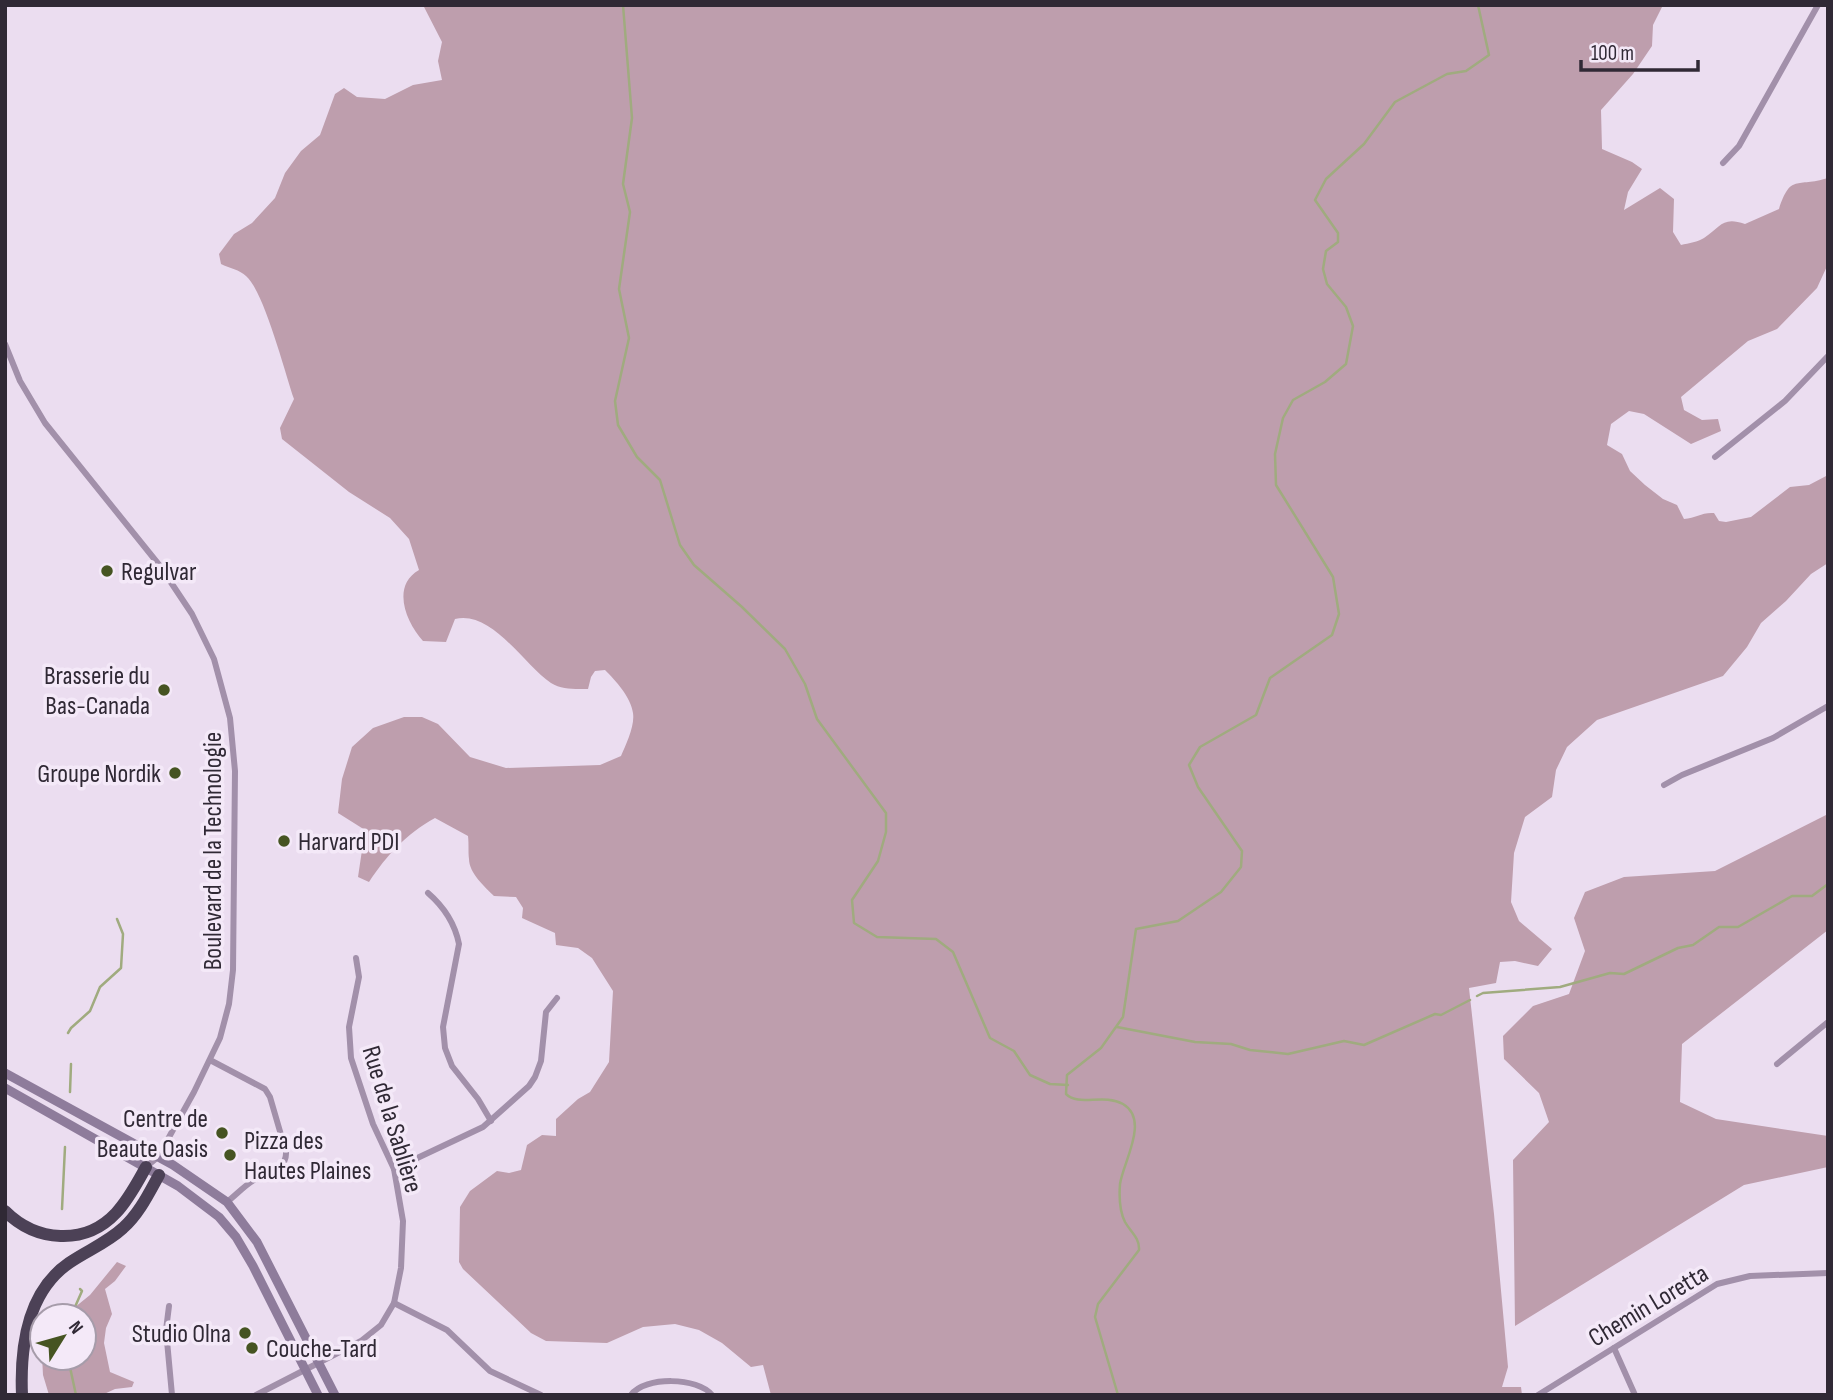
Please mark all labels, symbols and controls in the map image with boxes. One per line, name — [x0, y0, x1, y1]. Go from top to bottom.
scale bar — [1581, 28, 1698, 72]
text: 100 m — [1591, 41, 1634, 66]
place label: Regulvar — [121, 557, 197, 588]
marker: Regulvar — [99, 563, 115, 579]
place label: Brasserie du Bas-Canada — [44, 661, 150, 722]
marker: Brasserie du Bas-Canada — [156, 682, 172, 698]
street label: Boulevard de la Technologie — [198, 732, 229, 970]
place label: Groupe Nordik — [37, 759, 161, 790]
marker: Groupe Nordik — [167, 765, 183, 781]
place label: Harvard PDI — [298, 827, 400, 858]
marker: Harvard PDI — [276, 833, 292, 849]
street label: Rue de la Sablière — [355, 1042, 429, 1197]
place label: Centre de Beaute Oasis — [97, 1104, 208, 1165]
marker: Centre de Beaute Oasis — [214, 1125, 230, 1141]
place label: Pizza des Hautes Plaines — [244, 1126, 371, 1187]
marker: Pizza des Hautes Plaines — [222, 1147, 238, 1163]
street label: Chemin Loretta — [1583, 1258, 1714, 1354]
north arrow — [28, 1302, 98, 1372]
text: N — [63, 1317, 88, 1339]
place label: Studio Olna — [132, 1319, 231, 1350]
marker: Studio Olna — [237, 1325, 253, 1341]
place label: Couche-Tard — [266, 1334, 377, 1365]
marker: Couche-Tard — [244, 1340, 260, 1356]

